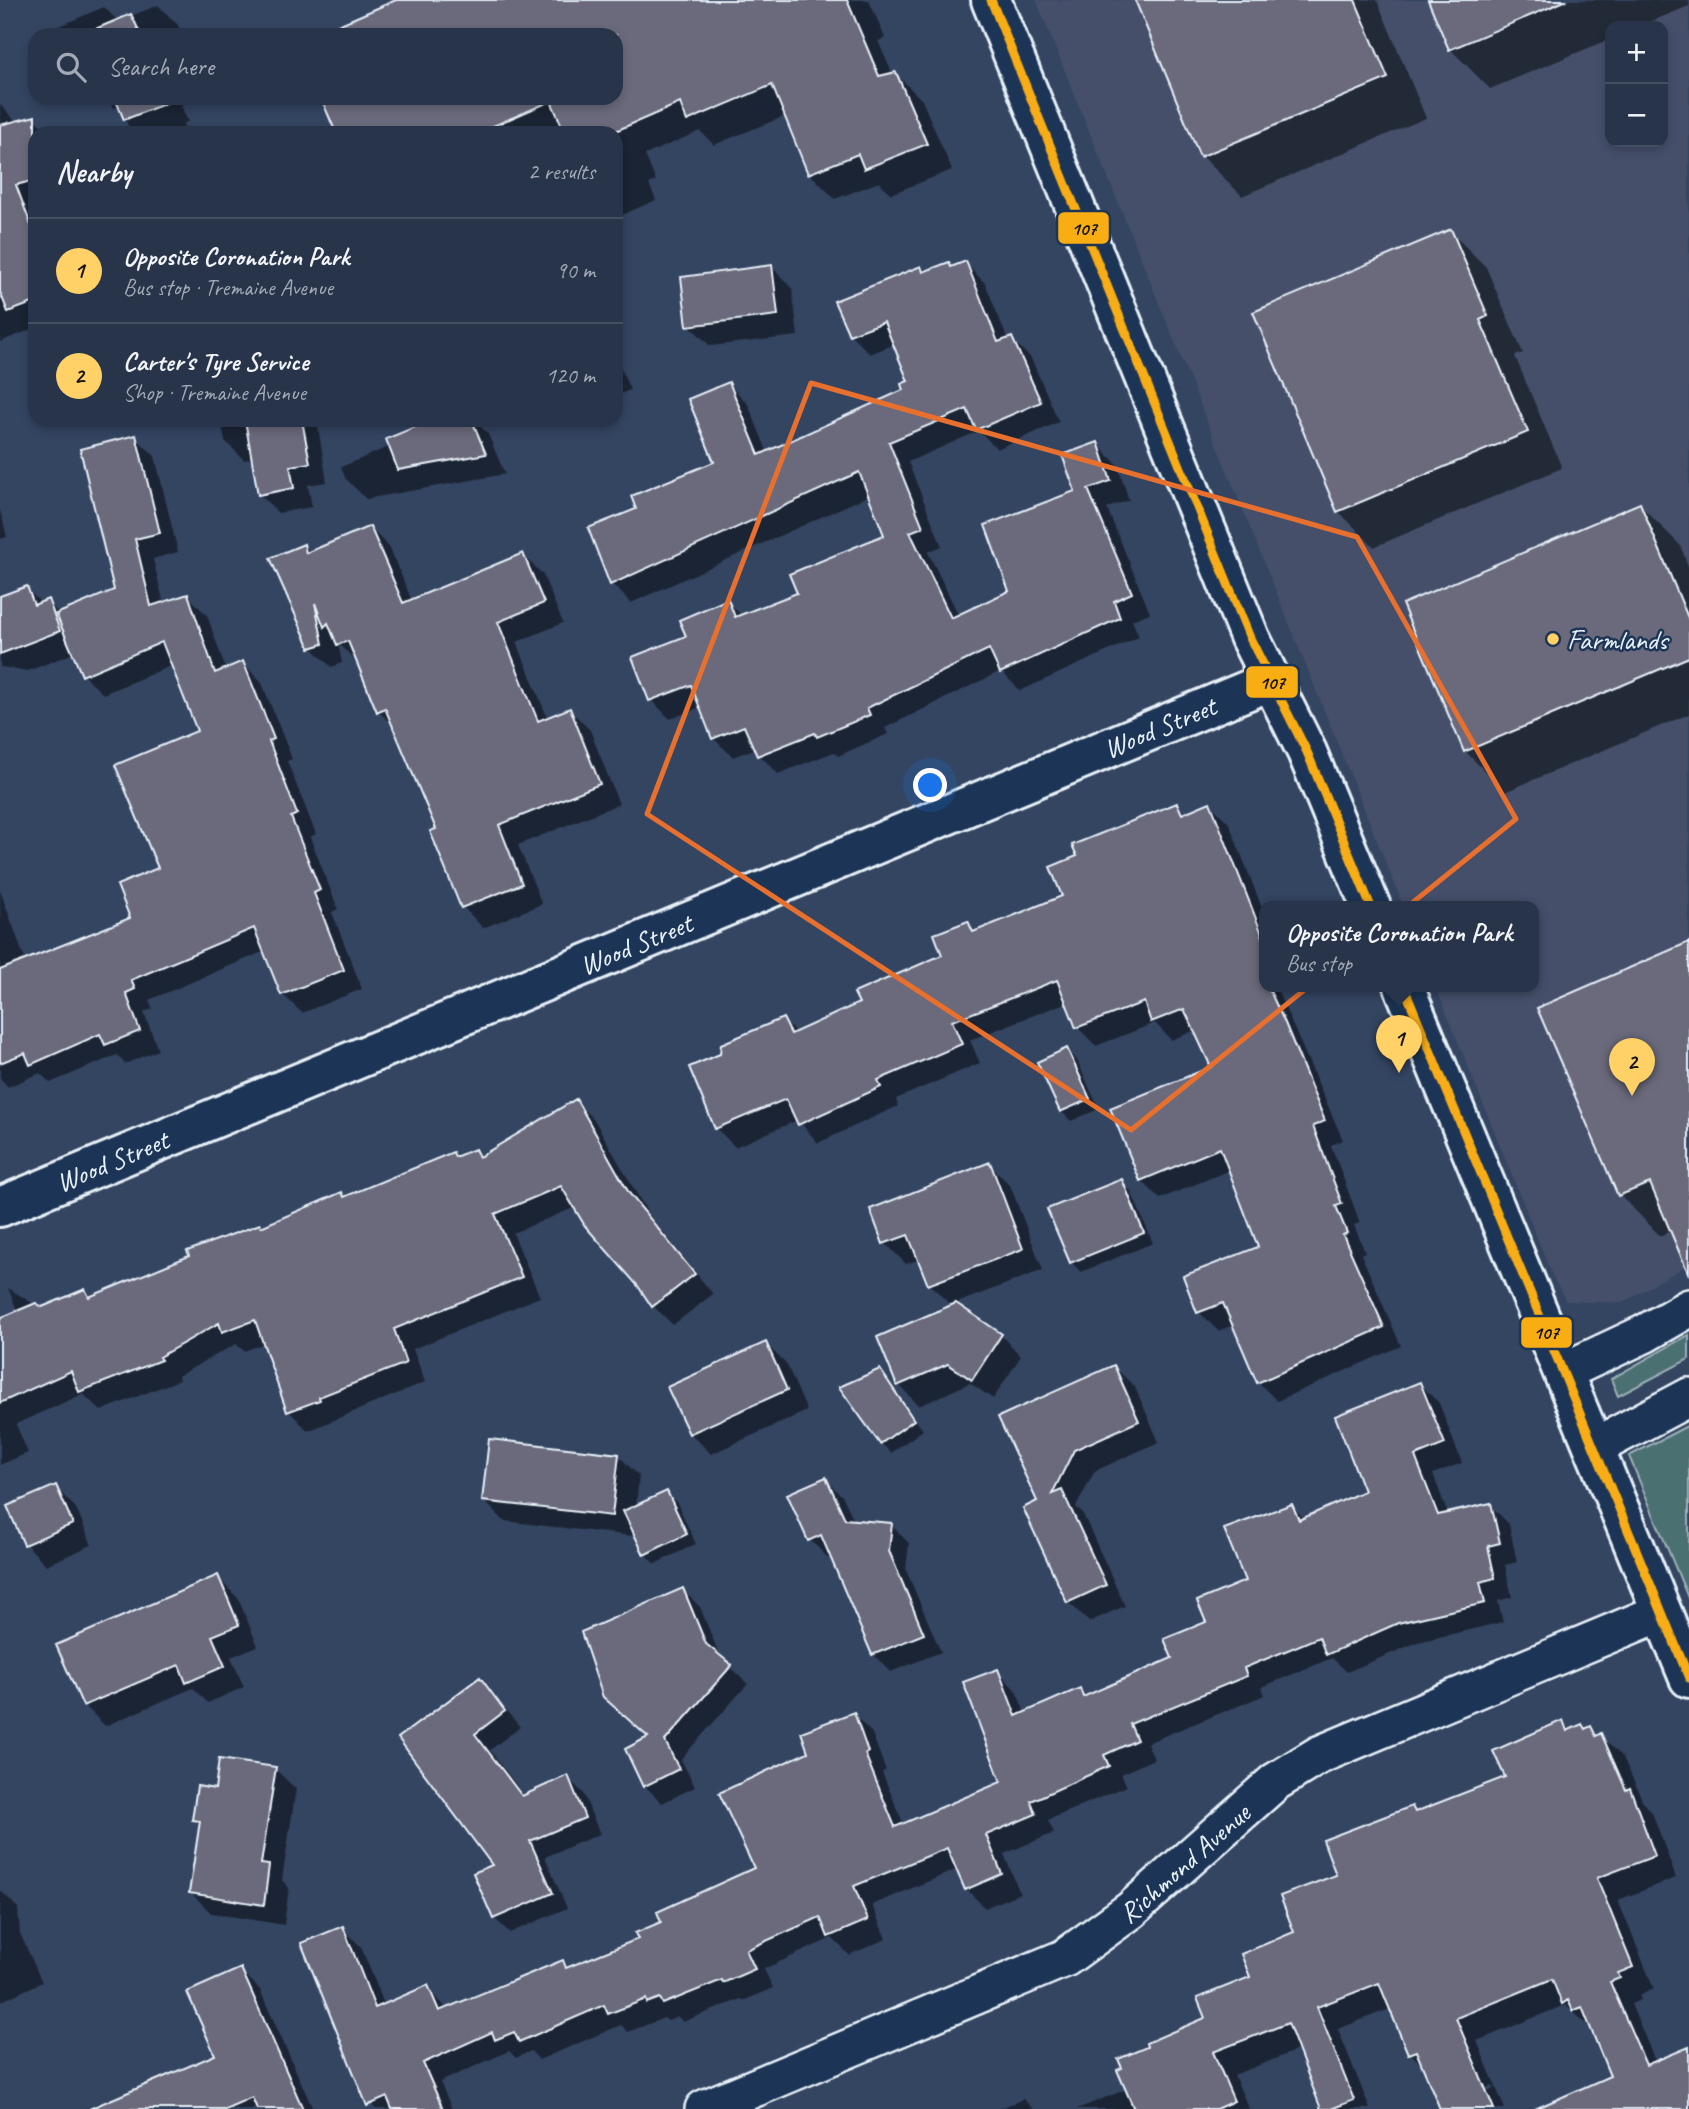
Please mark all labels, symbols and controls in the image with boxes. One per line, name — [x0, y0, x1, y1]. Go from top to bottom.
map controls — [1605, 21, 1668, 147]
button: + — [1605, 21, 1668, 84]
search box — [28, 28, 623, 105]
icon: search — [52, 48, 90, 86]
text: Search here — [108, 50, 214, 83]
button: − — [1605, 84, 1668, 147]
text: Nearby — [56, 153, 132, 191]
text: 2 results — [528, 157, 595, 186]
line badge: 107 — [1057, 211, 1110, 245]
text: 107 — [1071, 217, 1099, 241]
text: Opposite Coronation Park — [123, 240, 349, 273]
text: 1 — [74, 256, 84, 285]
text: 90 m — [556, 256, 595, 285]
text: Bus stop · Tremaine Avenue — [123, 273, 333, 302]
text: Carter's Tyre Service — [123, 345, 308, 378]
text: 2 — [74, 361, 84, 390]
text: 120 m — [546, 361, 595, 390]
text: Shop · Tremaine Avenue — [123, 378, 306, 407]
place label: Farmlands — [1567, 622, 1670, 657]
marker: Farmlands — [1545, 631, 1561, 647]
line badge: 107 — [1245, 665, 1299, 699]
text: 107 — [1259, 671, 1287, 695]
street label: Wood Street — [1098, 687, 1224, 766]
your location — [913, 768, 947, 802]
popup — [1259, 901, 1539, 992]
street label: Wood Street — [575, 904, 700, 983]
text: Opposite Coronation Park — [1286, 916, 1512, 949]
text: Bus stop — [1286, 949, 1352, 978]
pin: 1 — [1376, 1015, 1422, 1073]
pin: 2 — [1609, 1038, 1655, 1096]
street label: Wood Street — [51, 1121, 176, 1200]
line badge: 107 — [1520, 1316, 1573, 1349]
text: 107 — [1533, 1321, 1561, 1345]
street label: Richmond Avenue — [1112, 1795, 1258, 1931]

